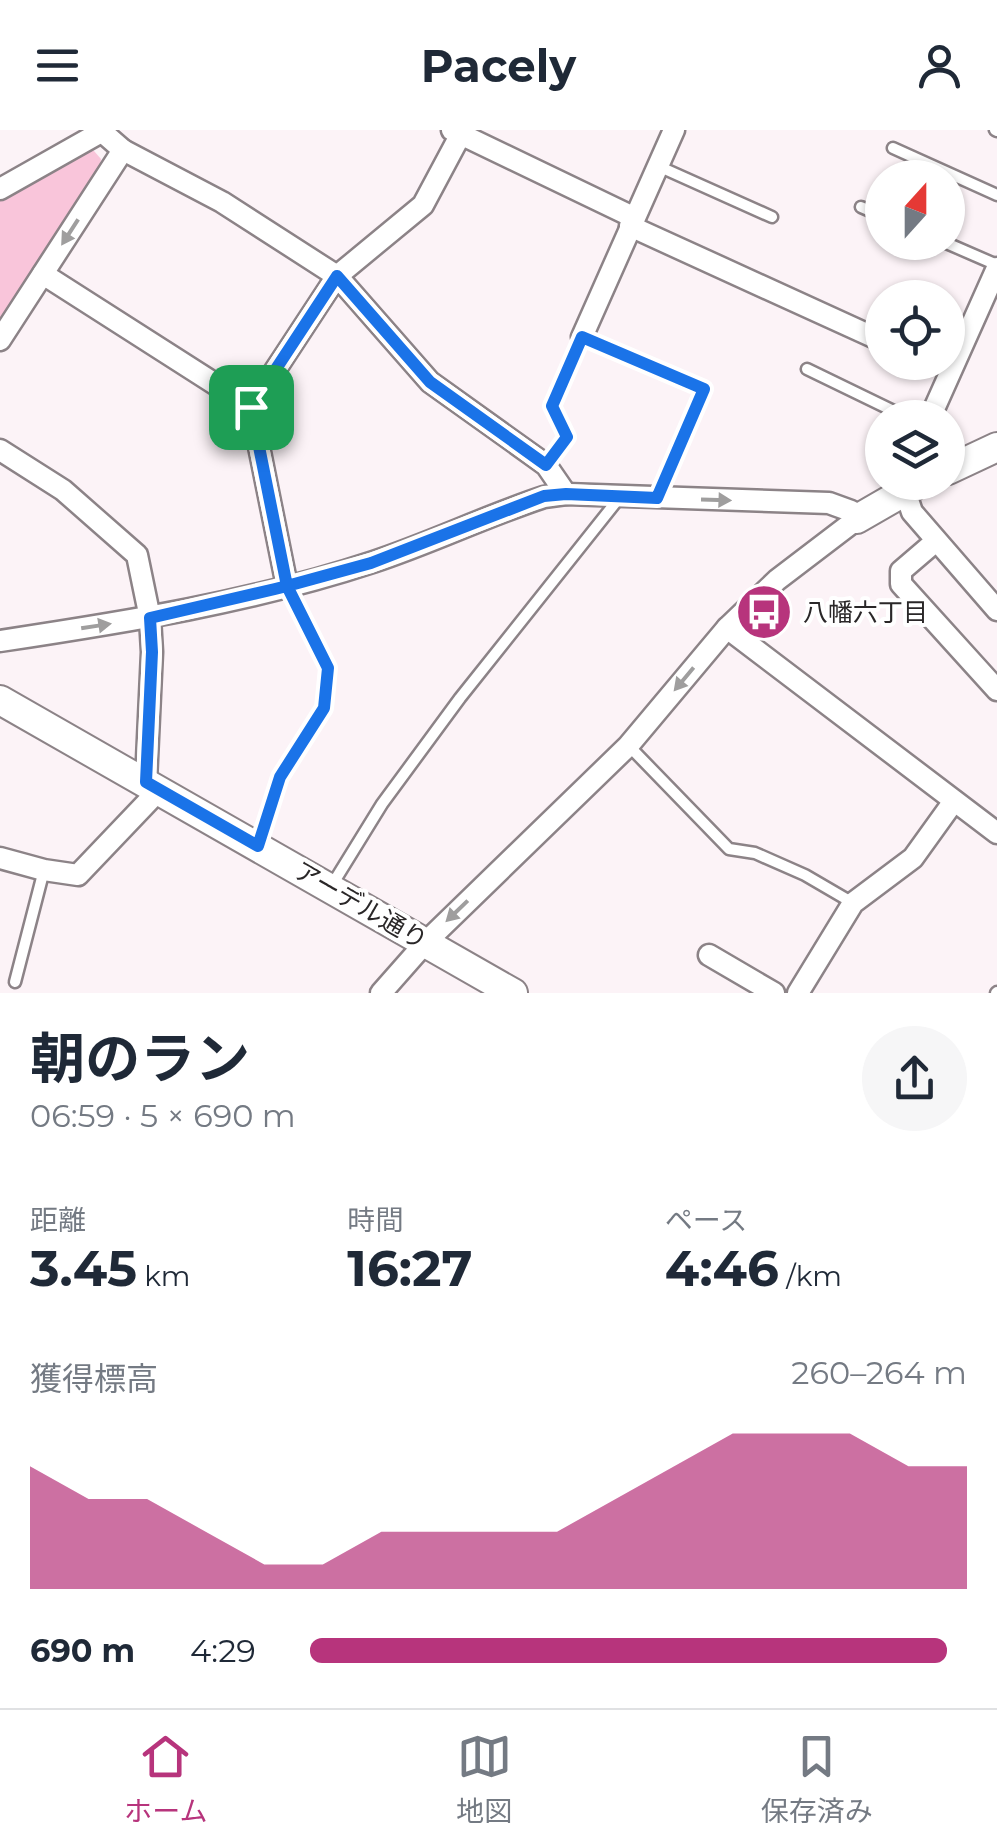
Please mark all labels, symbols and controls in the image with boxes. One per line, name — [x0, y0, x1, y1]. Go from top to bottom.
icon: menu — [30, 38, 85, 93]
text: Pacely — [421, 38, 576, 93]
icon: person — [912, 38, 967, 93]
north arrow — [865, 160, 965, 260]
map controls — [865, 160, 965, 500]
one-way arrow — [61, 218, 79, 246]
button: locate — [865, 280, 965, 380]
pin — [209, 365, 294, 450]
icon: arrive — [224, 380, 279, 435]
button: layers — [865, 400, 965, 500]
one-way arrow — [701, 492, 733, 508]
bus stop icon: 八幡六丁目 — [734, 582, 794, 642]
place label: 八幡六丁目 — [803, 597, 928, 627]
one-way arrow — [81, 618, 113, 633]
one-way arrow — [674, 667, 695, 692]
street label: アーデル通り — [289, 855, 433, 955]
one-way arrow — [445, 900, 469, 923]
text: 朝のラン — [30, 1025, 250, 1092]
button: share — [862, 1026, 967, 1131]
text: 06:59 · 5 × 690 m — [30, 1096, 296, 1135]
text: 距離 — [30, 1203, 86, 1237]
text: 時間 — [347, 1203, 403, 1237]
text: ペース — [665, 1203, 747, 1237]
text: 3.45 — [30, 1238, 137, 1299]
text: 16:27 — [347, 1238, 472, 1299]
text: 4:46 — [665, 1238, 779, 1299]
text: km — [137, 1259, 190, 1293]
text: /km — [779, 1259, 842, 1293]
text: 260–264 m — [791, 1353, 967, 1392]
text: 獲得標高 — [30, 1359, 158, 1398]
text: 690 m — [30, 1631, 135, 1670]
text: 4:29 — [190, 1631, 256, 1670]
tab: ホーム — [124, 1729, 207, 1829]
tab: 地図 — [456, 1729, 512, 1829]
tab: 保存済み — [761, 1729, 873, 1829]

